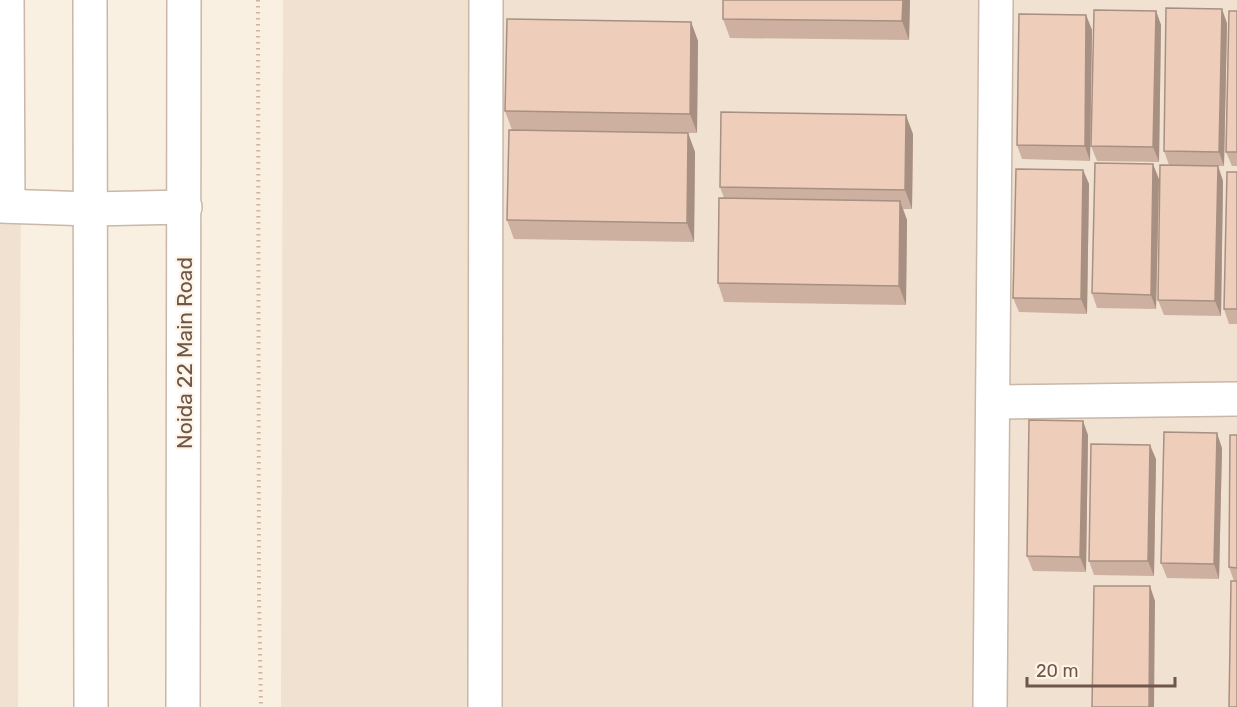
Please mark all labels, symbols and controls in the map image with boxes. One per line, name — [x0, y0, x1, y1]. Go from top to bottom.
street label: Noida 22 Main Road — [172, 257, 197, 449]
scale bar — [1027, 650, 1176, 688]
text: 20 m — [1036, 660, 1078, 682]

